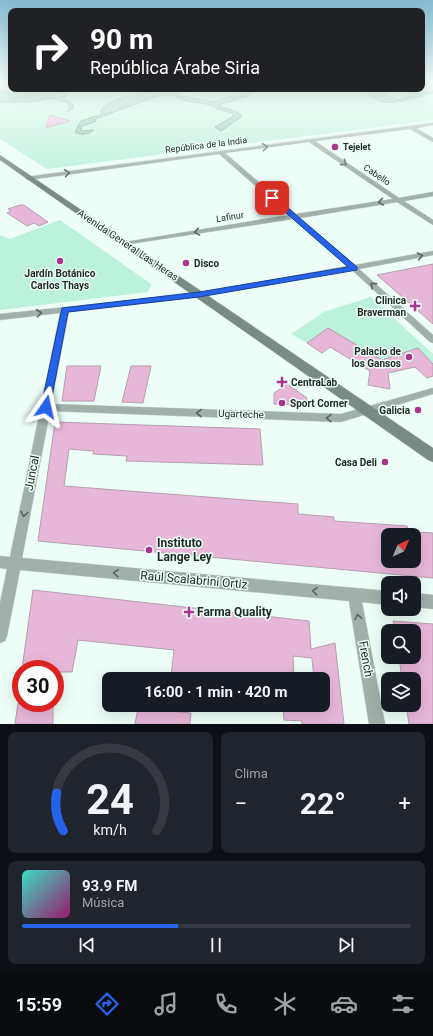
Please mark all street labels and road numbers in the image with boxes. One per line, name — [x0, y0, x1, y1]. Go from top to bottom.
street label: República de la India — [164, 135, 248, 155]
street label: Cabello — [362, 162, 392, 188]
street label: Avenida General Las Heras — [76, 207, 180, 283]
street label: Lafinur — [216, 210, 244, 224]
street label: Ugarteche — [218, 408, 264, 420]
street label: Juncal — [22, 454, 42, 492]
street label: Raúl Scalabrini Ortiz — [140, 568, 248, 592]
street label: French — [356, 640, 376, 678]

